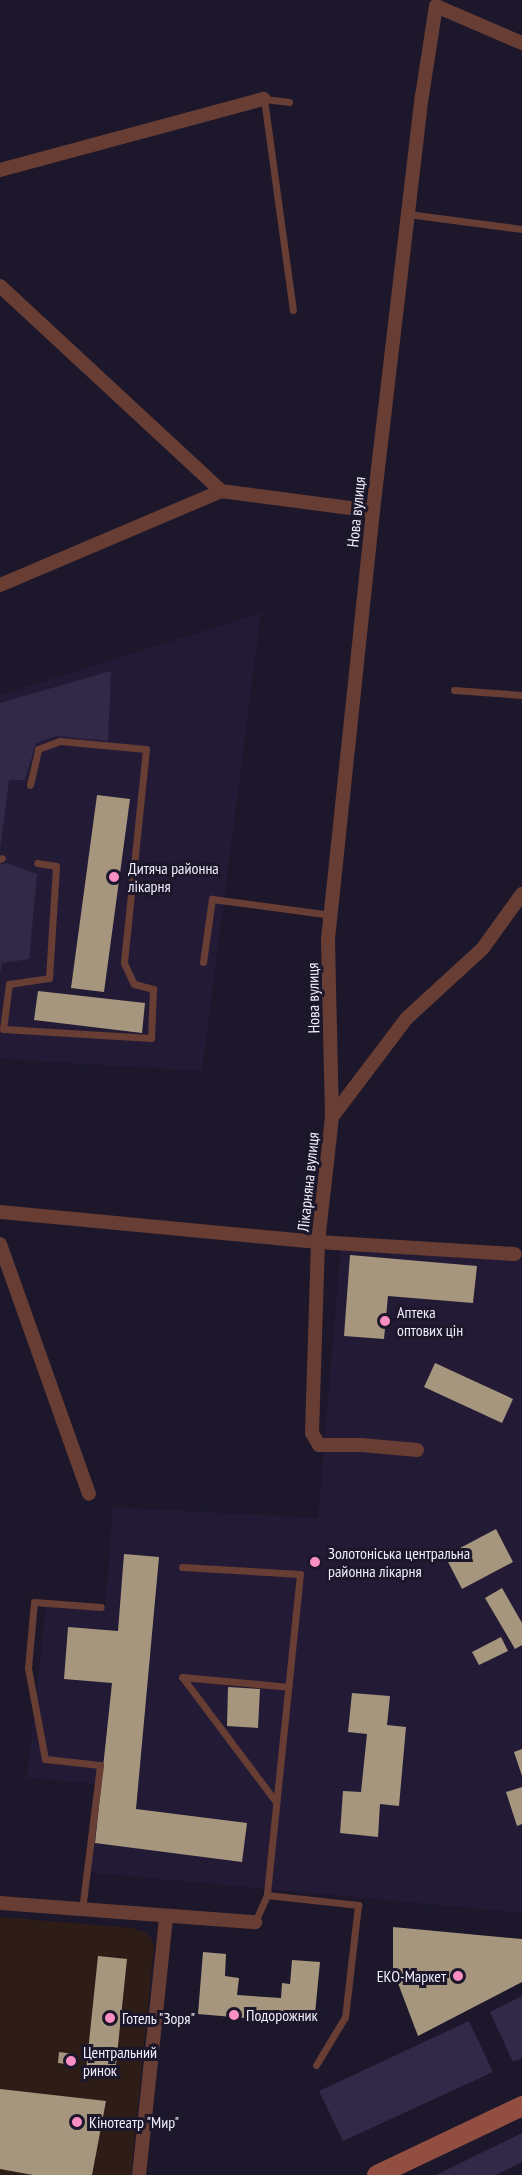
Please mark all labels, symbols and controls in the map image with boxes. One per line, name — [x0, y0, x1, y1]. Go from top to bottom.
street label: Нова вулиця — [343, 476, 369, 548]
place label: Дитяча районна лікарня — [128, 858, 219, 896]
marker: Дитяча районна лікарня — [105, 868, 123, 886]
street label: Нова вулиця — [303, 962, 323, 1034]
street label: Лікарняна вулиця — [293, 1131, 323, 1233]
place label: Аптека оптових цін — [397, 1302, 464, 1340]
marker: Аптека оптових цін — [378, 1314, 392, 1328]
place label: Золотоніська центральна районна лікарня — [328, 1543, 470, 1581]
marker: Золотоніська центральна районна лікарня — [306, 1553, 324, 1571]
place label: ЕКО-Маркет — [377, 1966, 446, 1986]
marker: ЕКО-Маркет — [451, 1969, 465, 1983]
place label: Подорожник — [246, 2005, 318, 2025]
place label: Готель "Зоря" — [122, 2008, 196, 2028]
marker: Подорожник — [227, 2008, 241, 2022]
marker: Готель "Зоря" — [103, 2011, 117, 2025]
place label: Центральний ринок — [83, 2042, 157, 2080]
marker: Центральний ринок — [64, 2054, 78, 2068]
place label: Кінотеатр "Мир" — [89, 2112, 180, 2132]
marker: Кінотеатр "Мир" — [70, 2115, 84, 2129]

